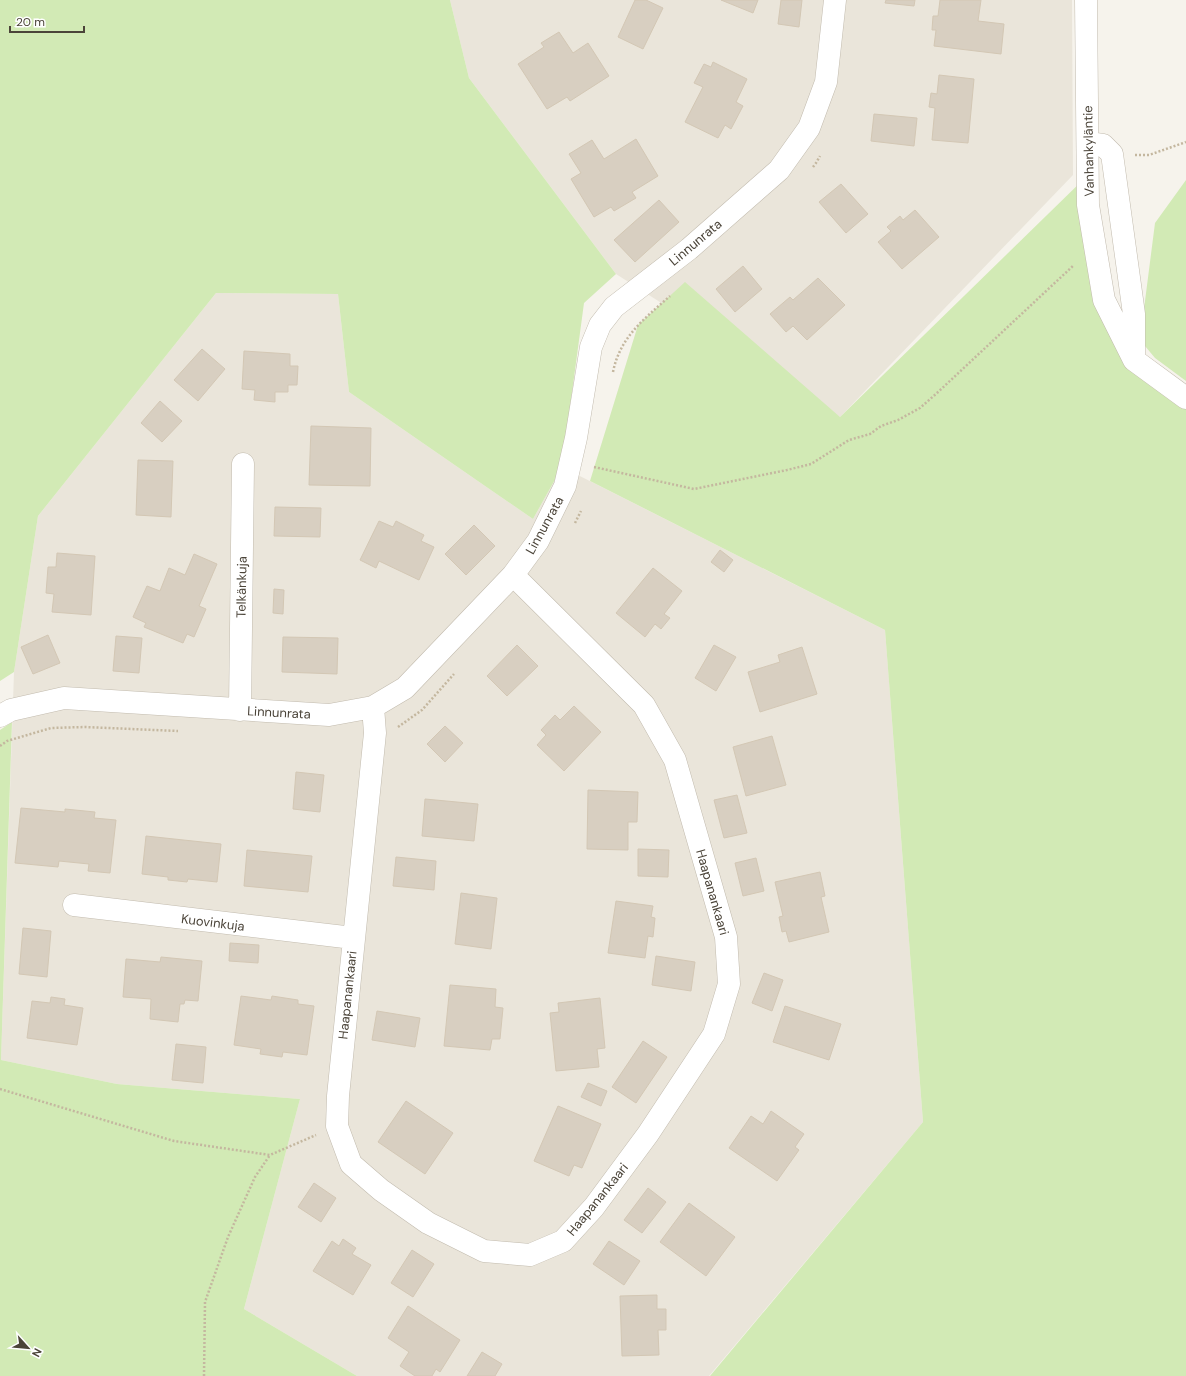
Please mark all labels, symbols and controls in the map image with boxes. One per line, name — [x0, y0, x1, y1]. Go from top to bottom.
scale bar — [10, 8, 84, 34]
text: 20 m — [16, 14, 45, 30]
street label: Vanhankyläntie — [1079, 105, 1098, 197]
street label: Linnunrata — [665, 215, 725, 269]
street label: Linnunrata — [522, 493, 567, 557]
street label: Telkänkuja — [232, 556, 251, 618]
street label: Linnunrata — [247, 702, 311, 723]
street label: Haapanankaari — [692, 847, 733, 937]
street label: Kuovinkuja — [180, 910, 246, 935]
street label: Haapanankaari — [334, 950, 361, 1040]
street label: Haapanankaari — [563, 1159, 632, 1239]
north arrow — [8, 1328, 48, 1368]
text: N — [29, 1346, 45, 1359]

